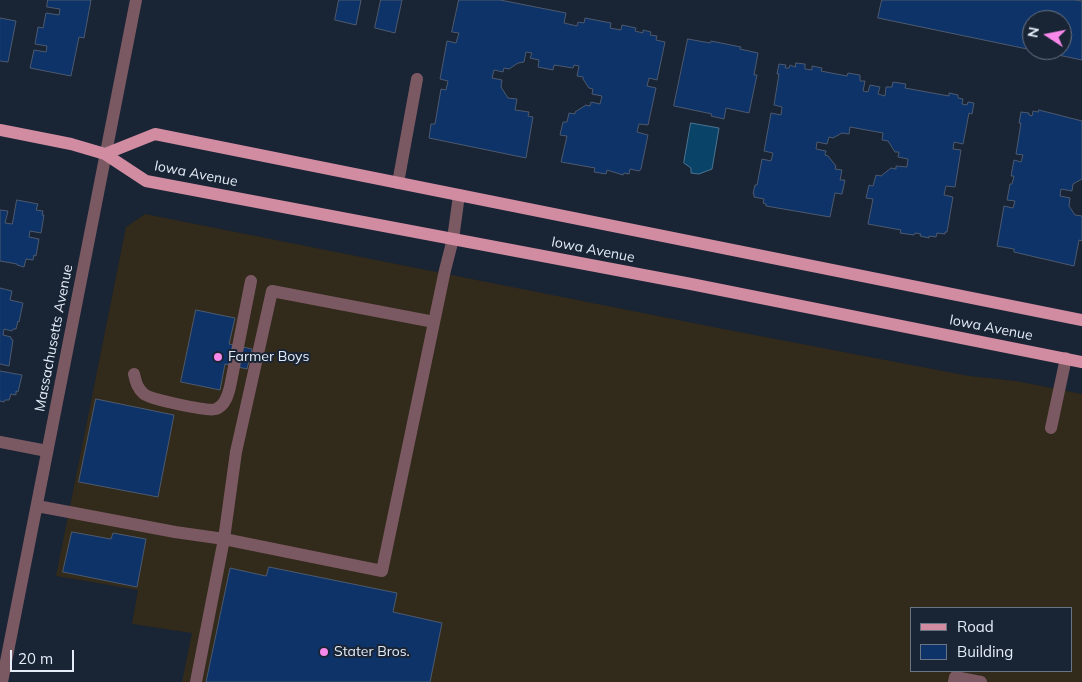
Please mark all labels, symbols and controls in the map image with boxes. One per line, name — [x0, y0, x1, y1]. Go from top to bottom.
north arrow — [1022, 10, 1072, 60]
text: N — [1023, 25, 1043, 39]
street label: Iowa Avenue — [153, 158, 239, 190]
street label: Iowa Avenue — [550, 234, 636, 266]
street label: Massachusetts Avenue — [31, 263, 77, 413]
street label: Iowa Avenue — [948, 312, 1034, 344]
place label: Farmer Boys — [228, 349, 309, 365]
marker: Farmer Boys — [212, 351, 224, 363]
legend — [910, 607, 1072, 672]
text: Road — [957, 617, 994, 636]
scale bar — [12, 640, 76, 672]
text: Building — [957, 642, 1013, 661]
place label: Stater Bros. — [334, 644, 410, 660]
marker: Stater Bros. — [318, 646, 330, 658]
text: 20 m — [18, 649, 53, 668]

